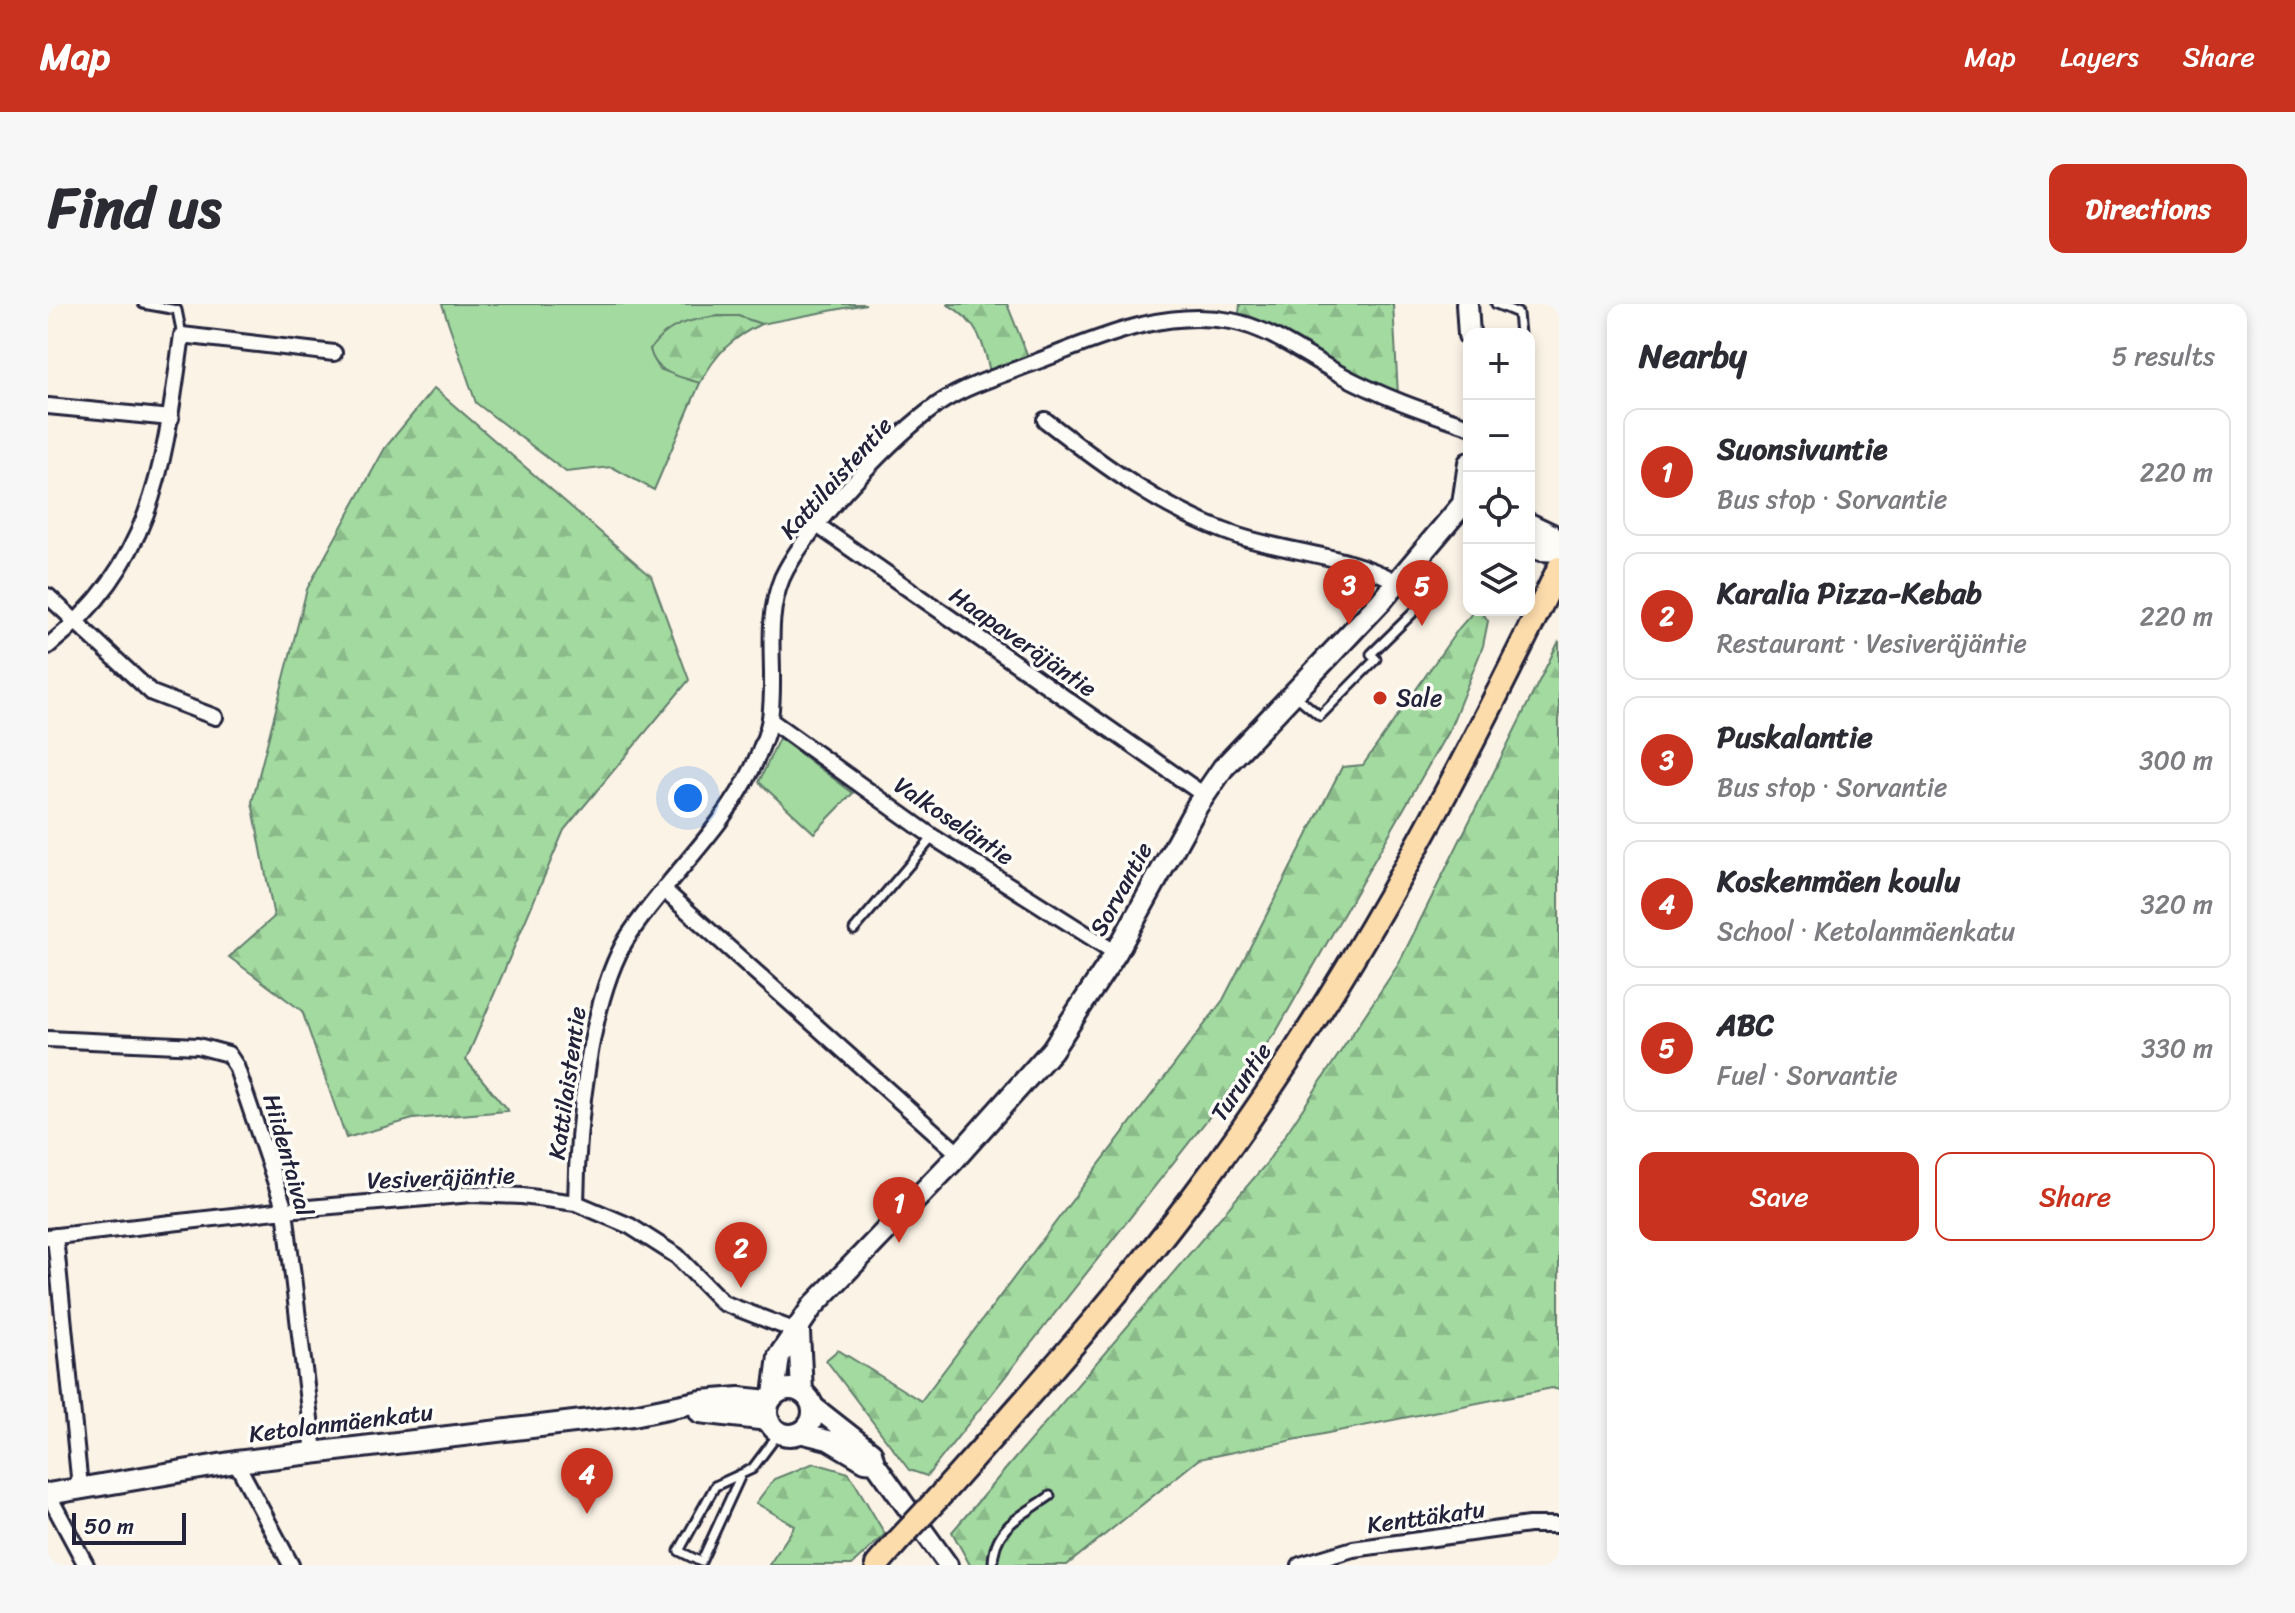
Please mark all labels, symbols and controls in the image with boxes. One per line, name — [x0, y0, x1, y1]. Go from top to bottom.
text: Map — [40, 23, 110, 90]
text: Map — [1964, 32, 2016, 81]
text: Layers — [2060, 32, 2139, 81]
text: Share — [2183, 32, 2255, 81]
text: Find us — [48, 159, 221, 258]
button: Directions — [2049, 164, 2247, 253]
text: Nearby — [1639, 326, 1747, 386]
map controls — [1463, 328, 1535, 616]
button: + — [1463, 328, 1535, 400]
text: 5 results — [2112, 333, 2215, 379]
button: − — [1463, 400, 1535, 472]
street label: Kattilaistentie — [769, 407, 903, 549]
text: Suonsivuntie — [1717, 422, 1887, 476]
text: 1 — [1661, 449, 1673, 495]
text: 220 m — [2140, 449, 2213, 495]
button: locate — [1463, 472, 1535, 544]
text: Bus stop · Sorvantie — [1717, 476, 1947, 522]
button: layers — [1463, 544, 1535, 616]
pin: 3 — [1323, 559, 1375, 625]
pin: 5 — [1396, 560, 1448, 626]
text: Karalia Pizza-Kebab — [1717, 566, 1982, 620]
street label: Haapaveräjäntie — [940, 575, 1106, 709]
text: 2 — [1659, 593, 1675, 639]
text: 220 m — [2140, 593, 2213, 639]
text: Restaurant · Vesiveräjäntie — [1717, 620, 2027, 666]
place label: Sale — [1396, 677, 1442, 719]
marker: Sale — [1371, 689, 1389, 707]
text: Puskalantie — [1717, 710, 1873, 764]
text: 3 — [1660, 737, 1674, 783]
text: 300 m — [2139, 737, 2213, 783]
text: Bus stop · Sorvantie — [1717, 764, 1947, 810]
street label: Valkoseläntie — [885, 765, 1023, 877]
your location — [668, 778, 708, 818]
street label: Sorvantie — [1078, 834, 1164, 944]
text: Koskenmäen koulu — [1717, 854, 1960, 908]
text: 4 — [1659, 881, 1675, 927]
text: 320 m — [2141, 881, 2213, 927]
text: School · Ketolanmäenkatu — [1717, 908, 2015, 954]
text: ABC — [1717, 998, 1774, 1052]
street label: Kattilaistentie — [535, 1004, 599, 1162]
text: 5 — [1659, 1025, 1675, 1071]
text: 330 m — [2141, 1025, 2213, 1071]
street label: Turuntie — [1199, 1034, 1283, 1130]
text: Fuel · Sorvantie — [1717, 1052, 1898, 1098]
street label: Hiidentaival — [250, 1089, 326, 1222]
button: Save — [1639, 1152, 1919, 1241]
button: Share — [1935, 1152, 2215, 1241]
street label: Vesiveräjäntie — [366, 1154, 516, 1202]
pin: 1 — [873, 1177, 925, 1243]
pin: 2 — [715, 1222, 767, 1288]
street label: Ketolanmäenkatu — [246, 1391, 436, 1455]
pin: 4 — [561, 1448, 613, 1514]
street label: Kenttäkatu — [1364, 1488, 1488, 1546]
text: 50 m — [84, 1507, 134, 1546]
scale bar — [72, 1509, 186, 1545]

